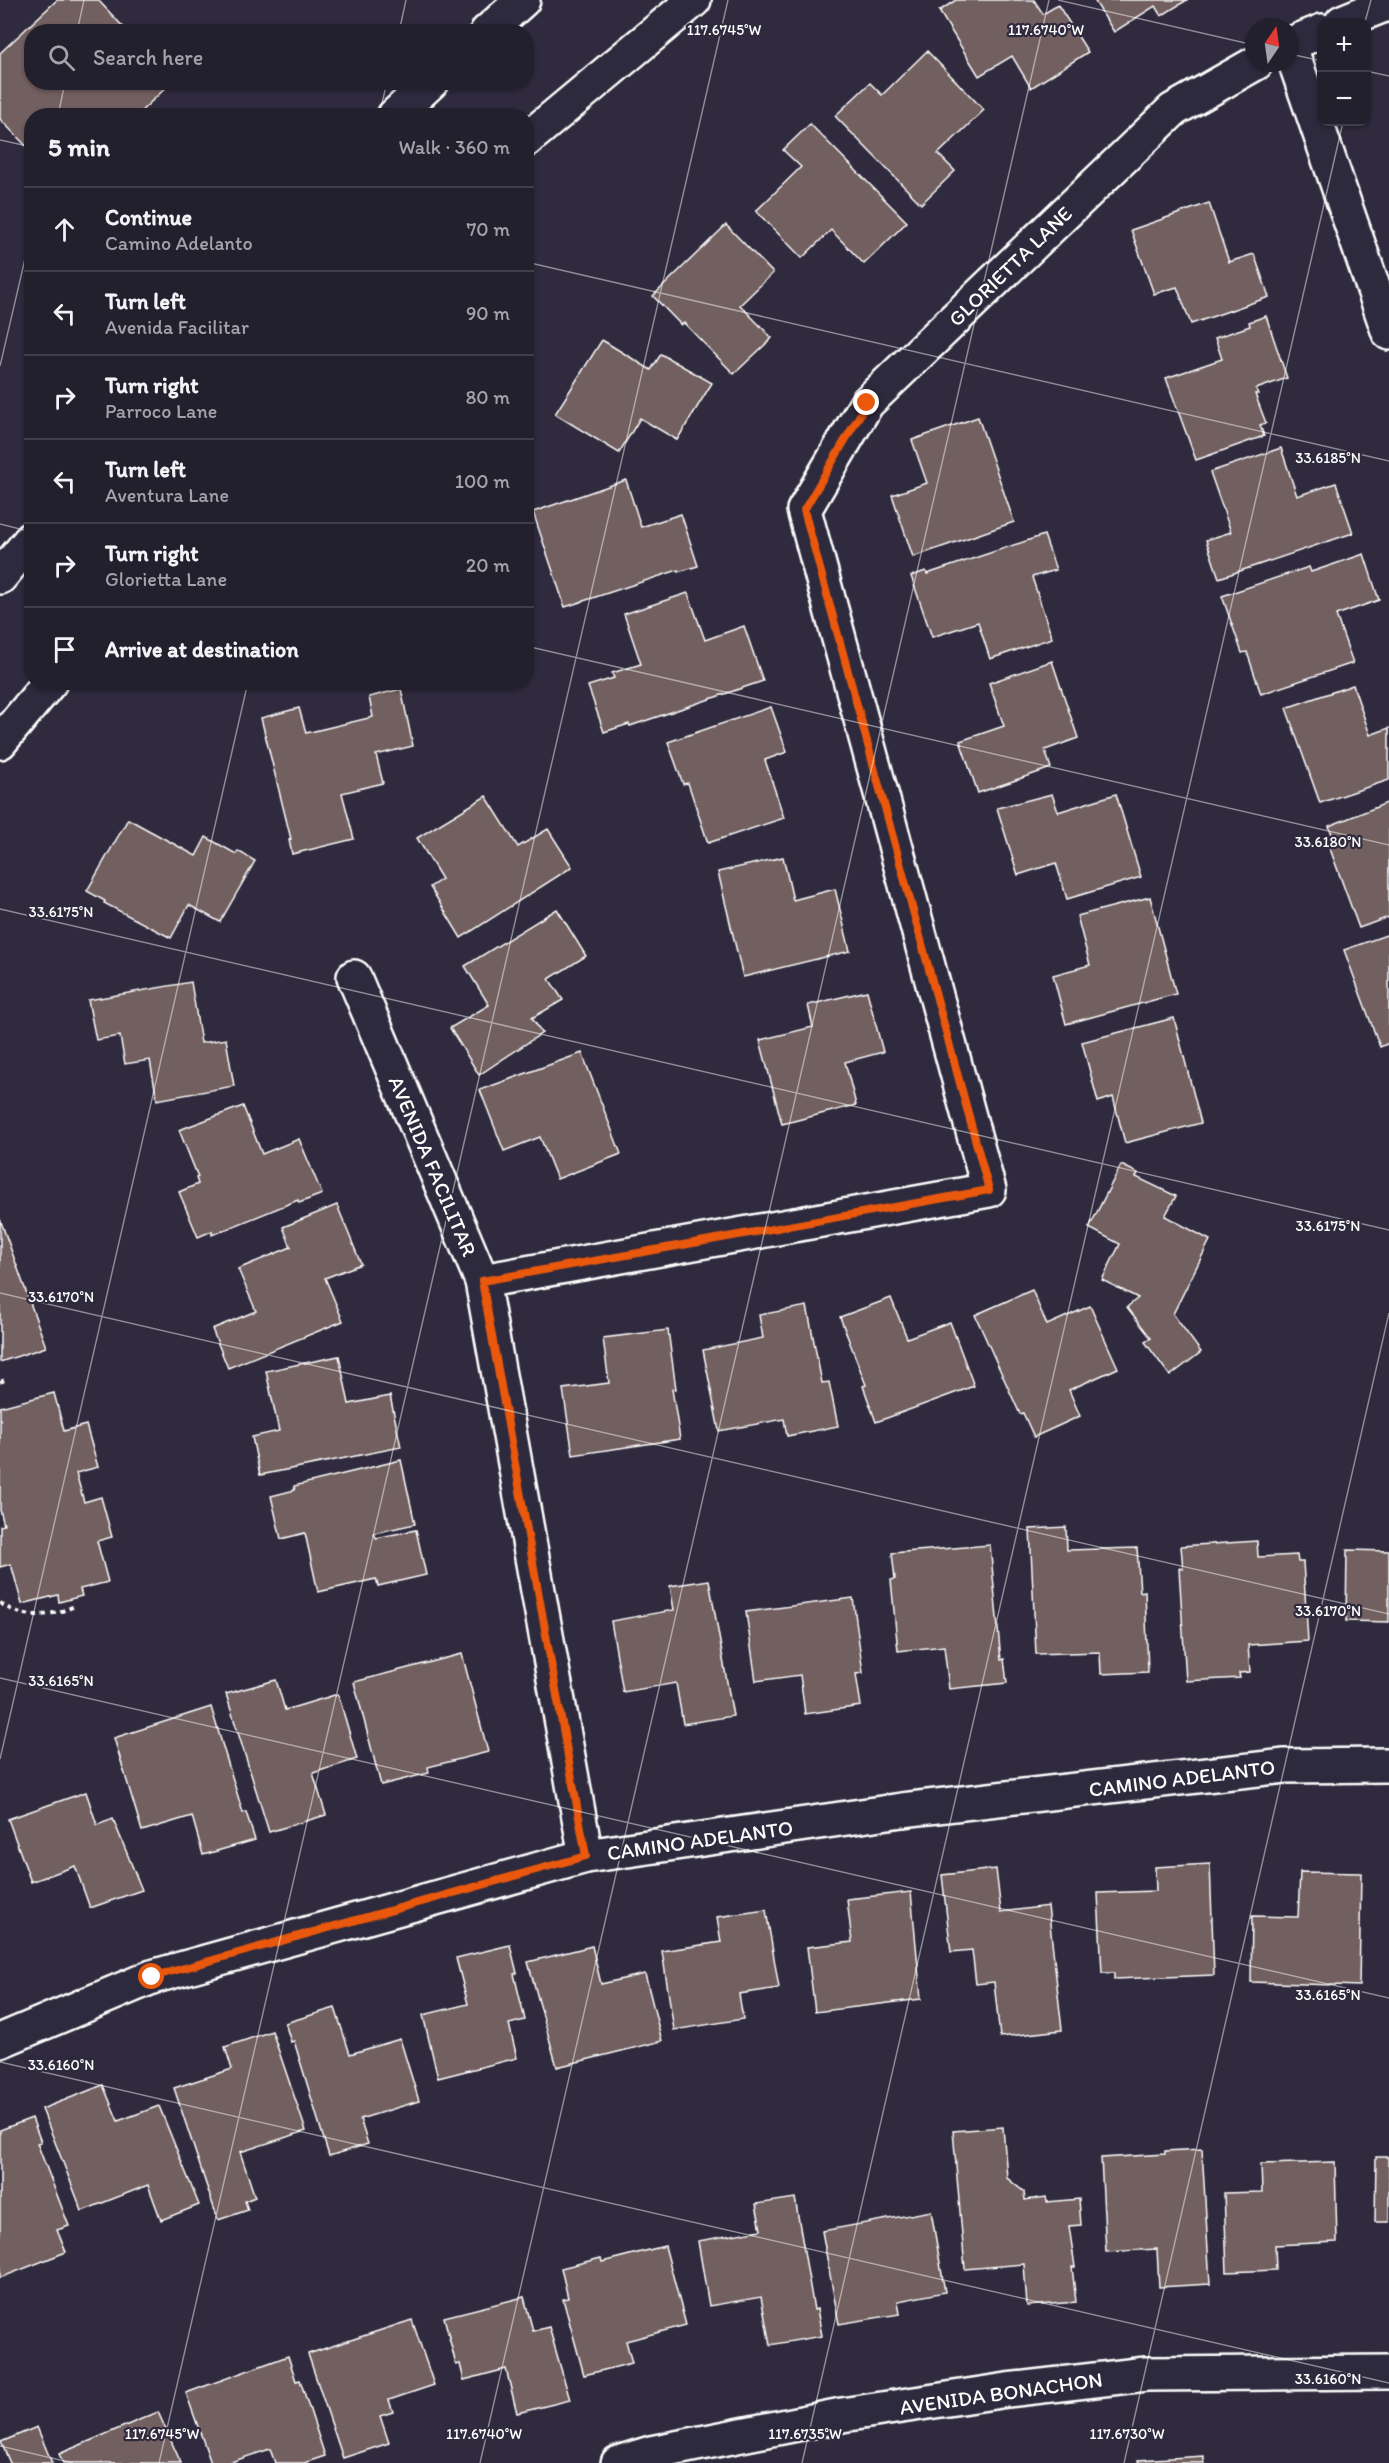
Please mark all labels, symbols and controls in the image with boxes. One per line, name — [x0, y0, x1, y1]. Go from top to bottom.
north arrow — [1245, 18, 1299, 72]
map controls — [1317, 18, 1371, 126]
button: + — [1317, 18, 1371, 72]
text: 117.6745°W — [687, 21, 761, 39]
text: 117.6740°W — [1008, 21, 1084, 39]
search box — [24, 24, 534, 90]
icon: search — [45, 41, 78, 74]
text: Search here — [93, 44, 203, 71]
button: − — [1317, 72, 1371, 126]
text: 5 min — [48, 131, 110, 163]
text: Walk · 360 m — [398, 135, 510, 159]
street label: GLORIETTA LANE — [943, 201, 1077, 331]
text: Continue — [105, 204, 192, 231]
icon: ahead — [48, 213, 81, 246]
text: 70 m — [466, 217, 510, 241]
text: Camino Adelanto — [105, 231, 253, 255]
text: Turn left — [105, 288, 186, 315]
icon: left — [48, 297, 81, 330]
text: 90 m — [466, 301, 510, 325]
text: Avenida Facilitar — [105, 315, 249, 339]
text: Turn right — [105, 372, 199, 399]
icon: right — [48, 381, 81, 414]
text: 80 m — [465, 385, 510, 409]
route end — [853, 389, 879, 415]
text: Parroco Lane — [105, 399, 217, 423]
text: 33.6185°N — [1295, 449, 1361, 467]
text: Turn left — [105, 456, 186, 483]
icon: left — [48, 465, 81, 498]
text: 100 m — [455, 469, 510, 493]
text: Aventura Lane — [105, 483, 229, 507]
text: Turn right — [105, 540, 199, 567]
icon: right — [48, 549, 81, 582]
text: 20 m — [466, 553, 510, 577]
text: Glorietta Lane — [105, 567, 227, 591]
icon: arrive — [48, 633, 81, 666]
text: Arrive at destination — [105, 636, 299, 663]
text: 33.6180°N — [1295, 833, 1361, 851]
text: 33.6175°N — [29, 903, 93, 921]
street label: AVENIDA FACILITAR — [384, 1072, 482, 1260]
text: 33.6175°N — [1296, 1217, 1360, 1235]
text: 33.6170°N — [28, 1288, 94, 1306]
text: 33.6170°N — [1295, 1602, 1361, 1620]
text: 33.6165°N — [28, 1672, 94, 1690]
street label: CAMINO ADELANTO — [1087, 1754, 1277, 1802]
street label: CAMINO ADELANTO — [605, 1815, 795, 1865]
route start — [138, 1963, 164, 1989]
text: 33.6165°N — [1295, 1986, 1361, 2004]
text: 33.6160°N — [28, 2056, 94, 2074]
street label: AVENIDA BONACHON — [898, 2366, 1104, 2420]
text: 33.6160°N — [1295, 2370, 1361, 2388]
text: 117.6745°W — [125, 2425, 199, 2443]
text: 117.6740°W — [446, 2425, 522, 2443]
text: 117.6735°W — [768, 2425, 842, 2443]
text: 117.6730°W — [1089, 2425, 1165, 2443]

